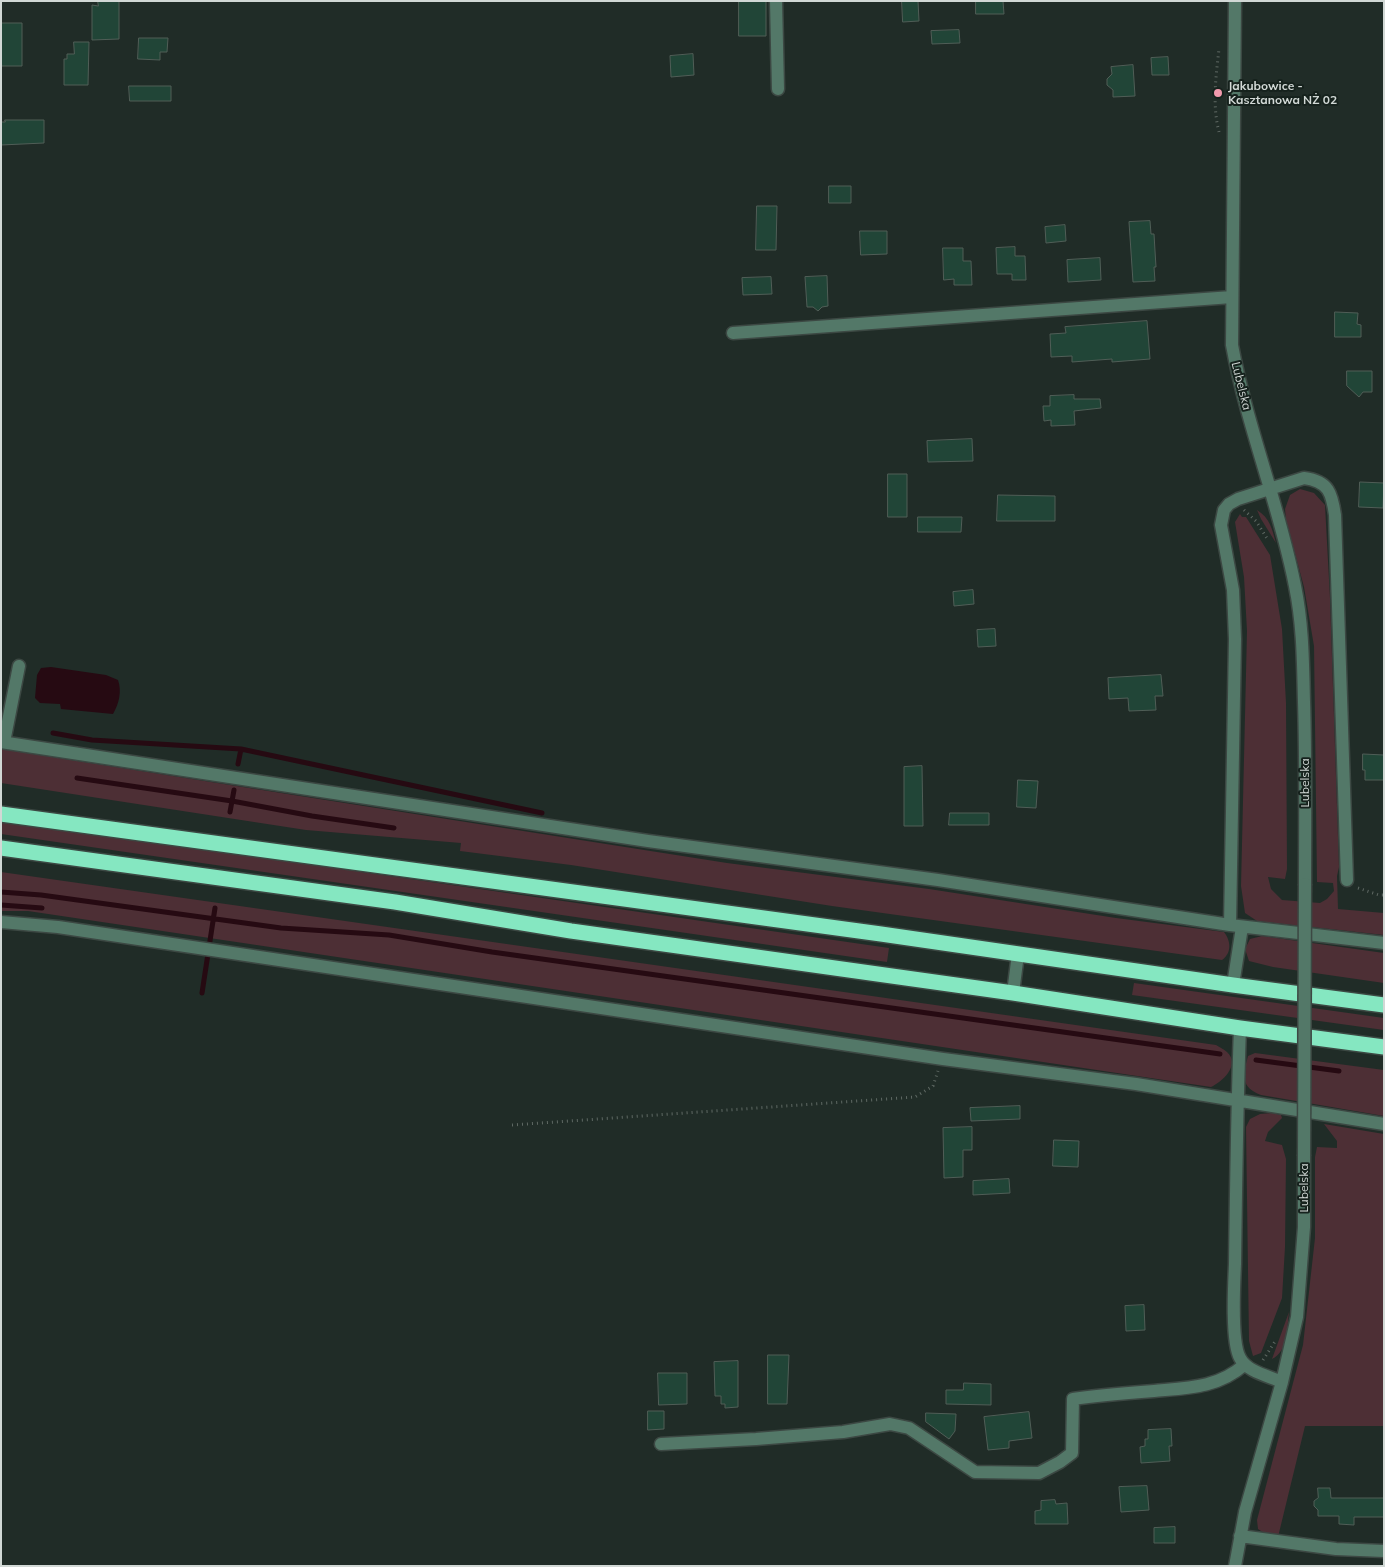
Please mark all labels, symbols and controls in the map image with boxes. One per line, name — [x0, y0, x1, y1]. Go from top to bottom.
place label: Jakubowice - Kasztanowa NŻ 02 — [1228, 79, 1337, 107]
marker: Jakubowice - Kasztanowa NŻ 02 — [1212, 87, 1224, 99]
street label: Lubelska — [1228, 360, 1254, 412]
street label: Lubelska — [1298, 758, 1312, 808]
street label: Lubelska — [1297, 1163, 1311, 1213]

